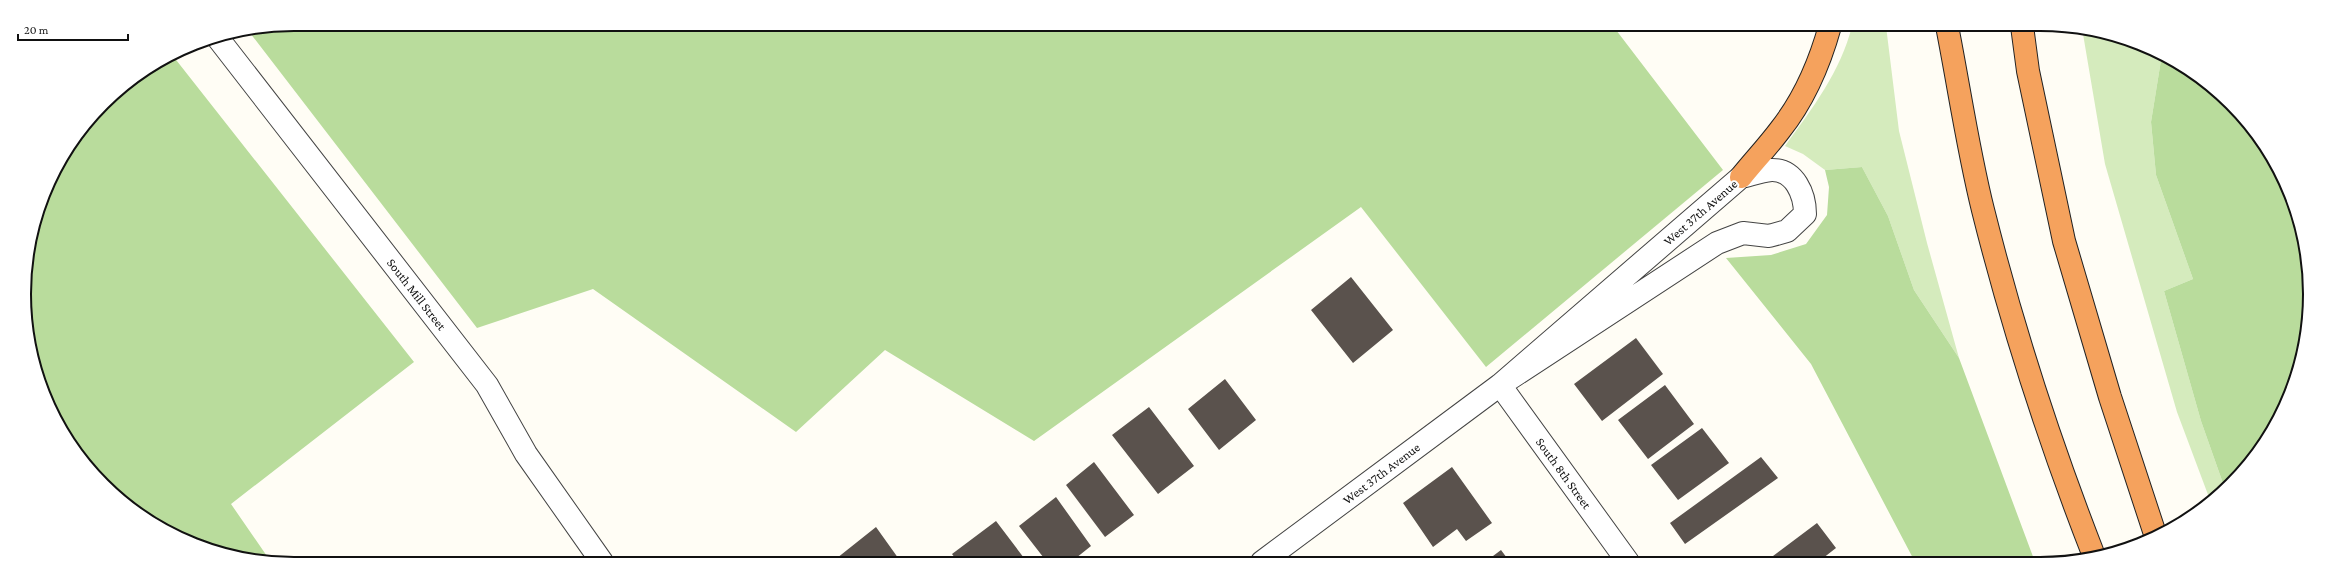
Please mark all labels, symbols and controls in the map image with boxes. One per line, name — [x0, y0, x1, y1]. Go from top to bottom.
scale bar — [18, 16, 128, 42]
text: 20 m — [24, 23, 49, 37]
street label: West 37th Avenue — [1660, 176, 1741, 249]
street label: South Mill Street — [384, 255, 450, 334]
street label: South 8th Street — [1533, 435, 1595, 512]
street label: West 37th Avenue — [1340, 439, 1423, 507]

